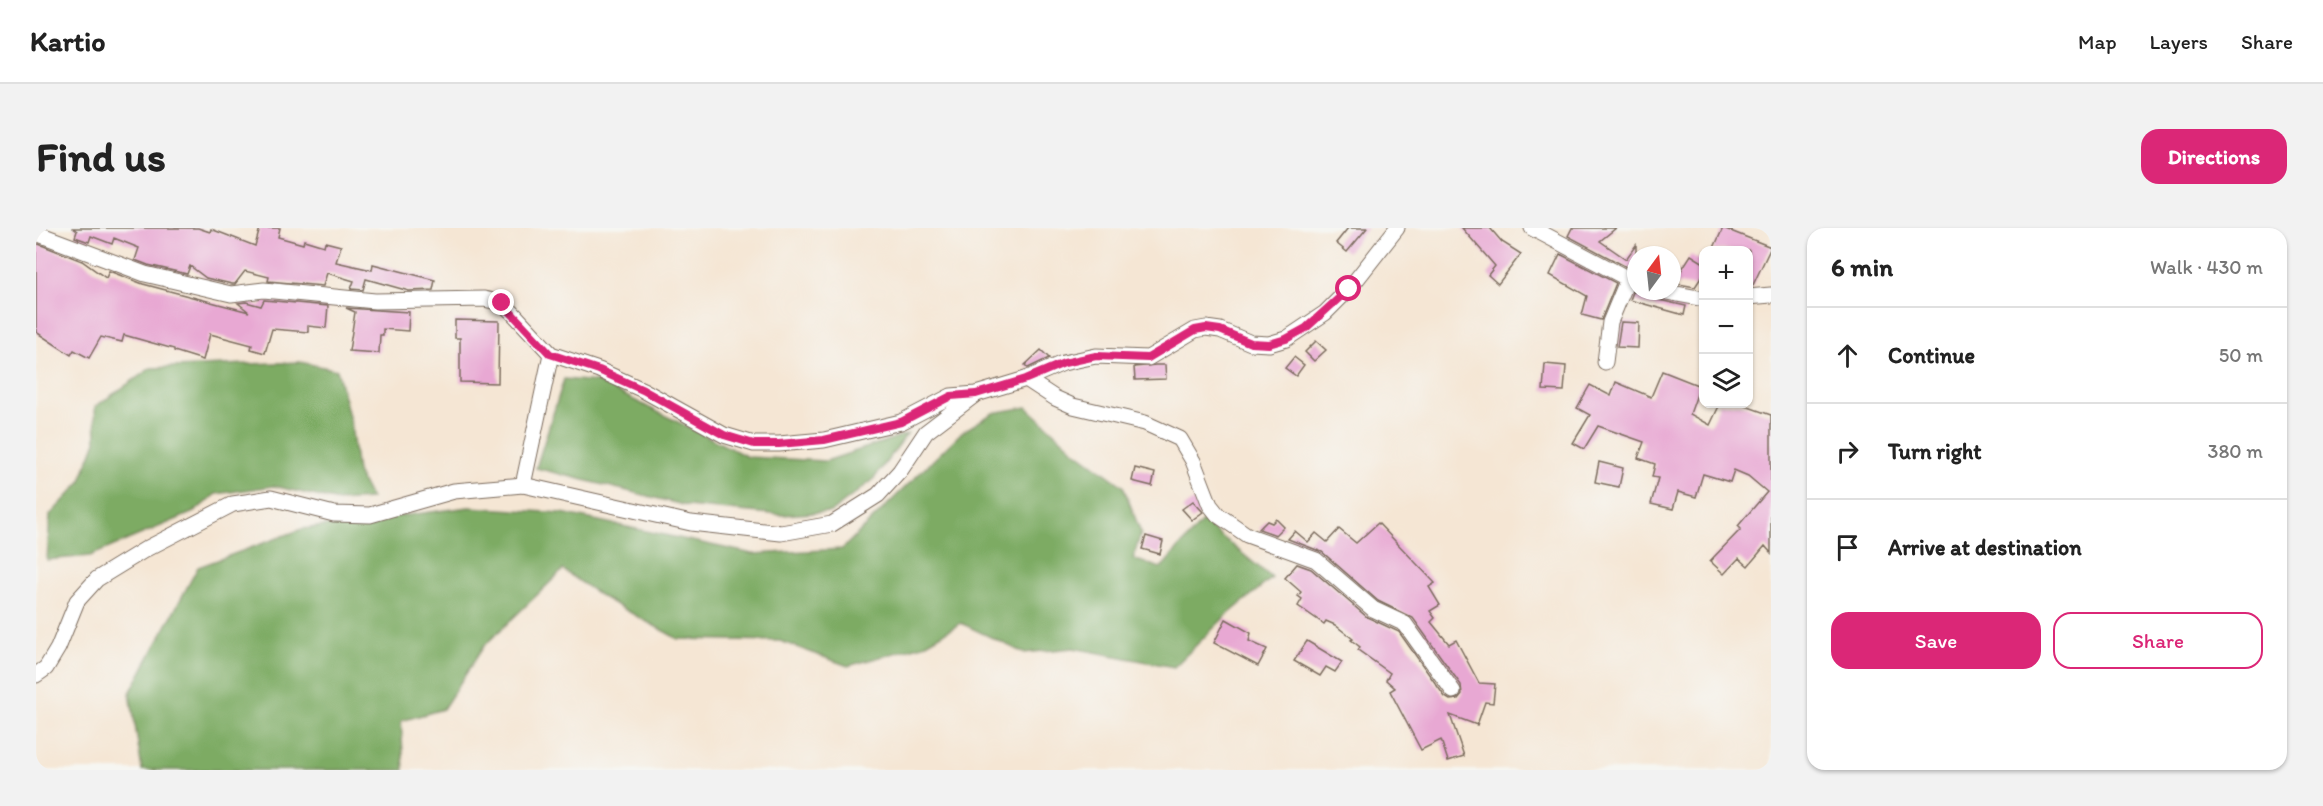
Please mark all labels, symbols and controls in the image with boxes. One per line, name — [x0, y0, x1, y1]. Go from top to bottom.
text: Kartio — [30, 24, 105, 58]
text: Map — [2078, 29, 2117, 54]
text: Layers — [2150, 29, 2208, 54]
text: Share — [2241, 29, 2293, 54]
button: Directions — [2141, 129, 2287, 184]
text: Find us — [36, 131, 166, 182]
north arrow — [1627, 246, 1681, 300]
map controls — [1699, 246, 1753, 408]
button: + — [1699, 246, 1753, 300]
text: 6 min — [1831, 251, 1893, 283]
text: Walk · 430 m — [2150, 255, 2263, 279]
route start — [1335, 275, 1361, 301]
route end — [488, 289, 514, 315]
button: − — [1699, 300, 1753, 354]
icon: ahead — [1831, 339, 1864, 372]
text: Continue — [1888, 342, 1975, 369]
text: 50 m — [2219, 343, 2263, 367]
button: layers — [1699, 354, 1753, 408]
icon: right — [1831, 435, 1864, 468]
text: Turn right — [1888, 438, 1982, 465]
text: 380 m — [2208, 439, 2263, 463]
icon: arrive — [1831, 531, 1864, 564]
text: Arrive at destination — [1888, 534, 2082, 561]
button: Save — [1831, 612, 2041, 669]
button: Share — [2053, 612, 2263, 669]

